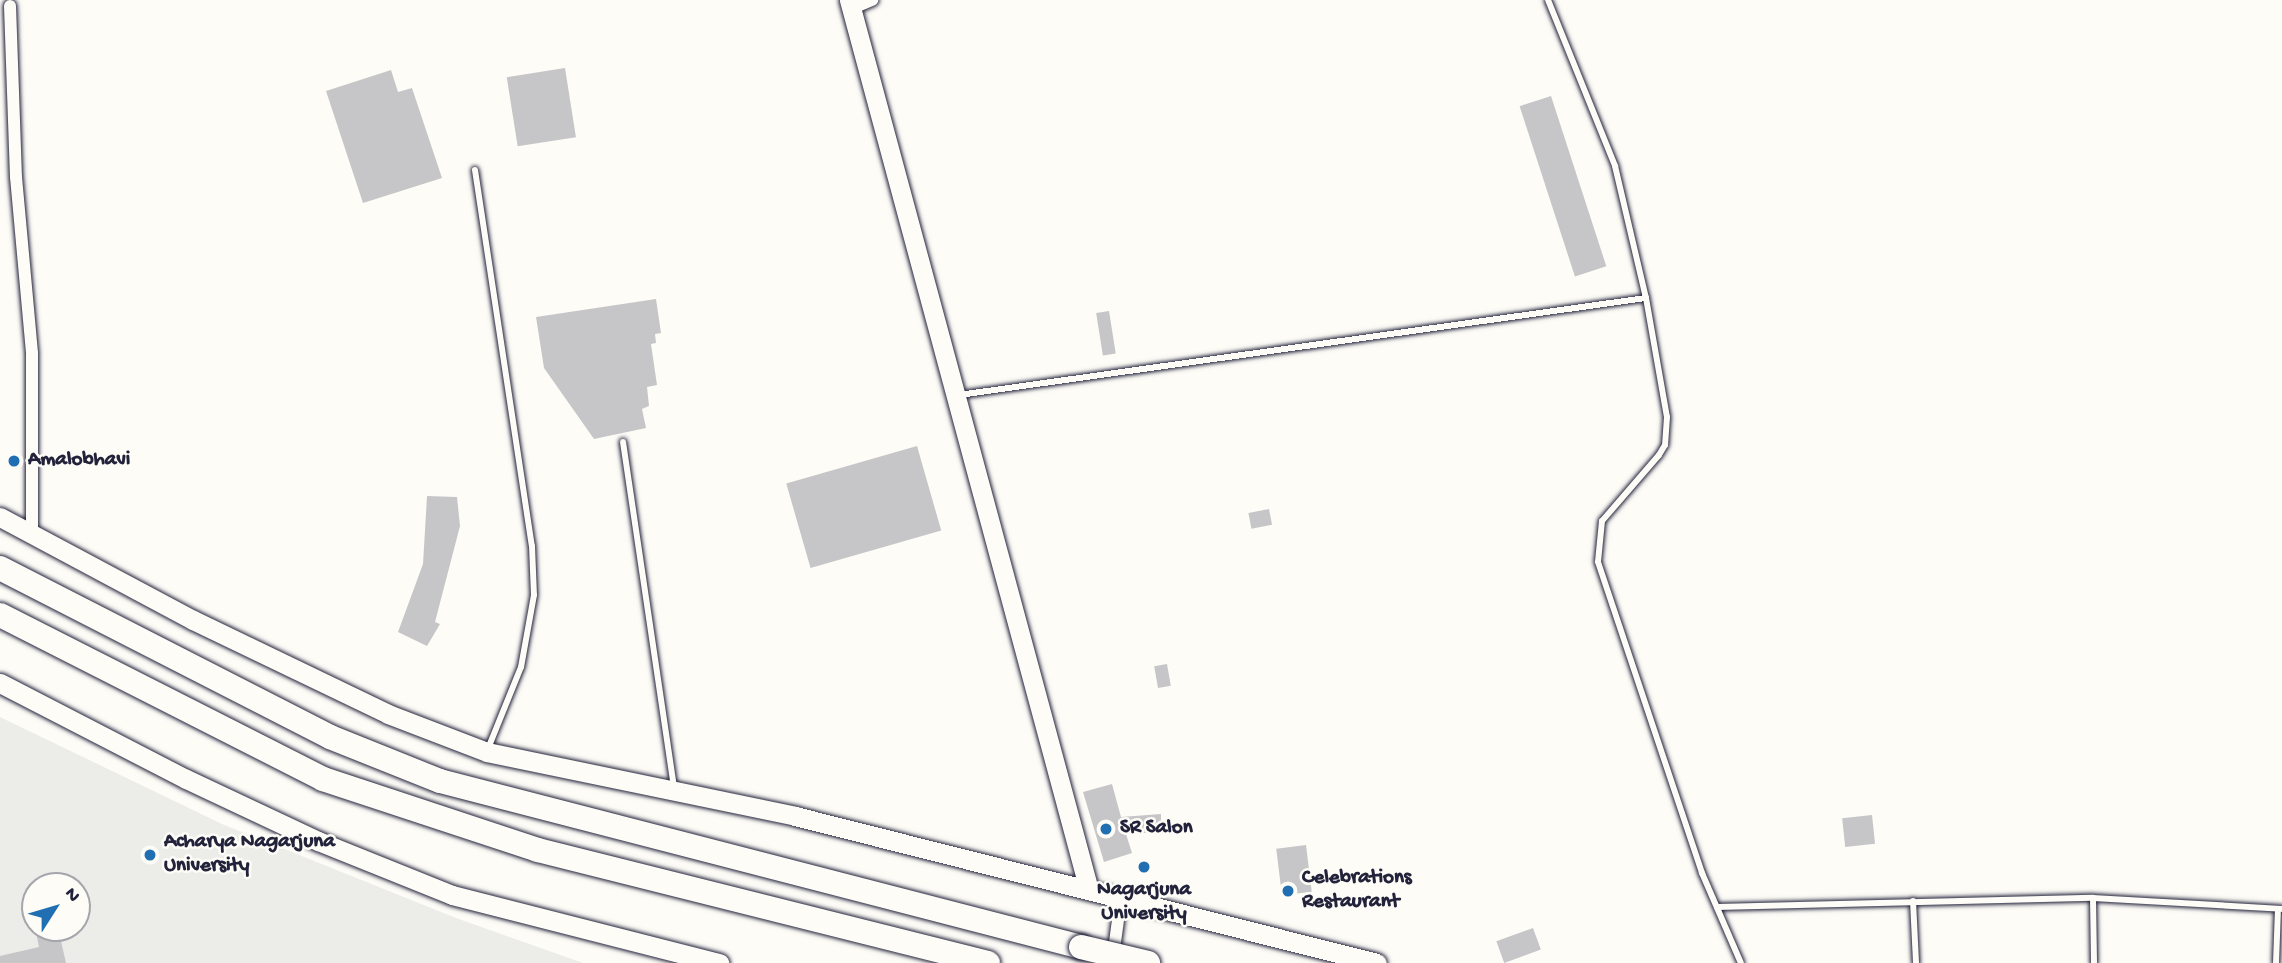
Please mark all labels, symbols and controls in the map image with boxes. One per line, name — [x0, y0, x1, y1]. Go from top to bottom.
place label: Amalobhavi — [28, 448, 130, 474]
marker: Amalobhavi — [6, 453, 22, 469]
place label: SR Salon — [1120, 816, 1193, 842]
marker: SR Salon — [1098, 821, 1114, 837]
place label: Acharya Nagarjuna University — [164, 830, 335, 880]
marker: Acharya Nagarjuna University — [142, 847, 158, 863]
marker: Nagarjuna University — [1136, 859, 1152, 875]
place label: Celebrations Restaurant — [1302, 866, 1412, 916]
north arrow — [21, 872, 91, 942]
place label: Nagarjuna University — [1097, 878, 1191, 928]
text: N — [59, 883, 84, 907]
marker: Celebrations Restaurant — [1280, 883, 1296, 899]

